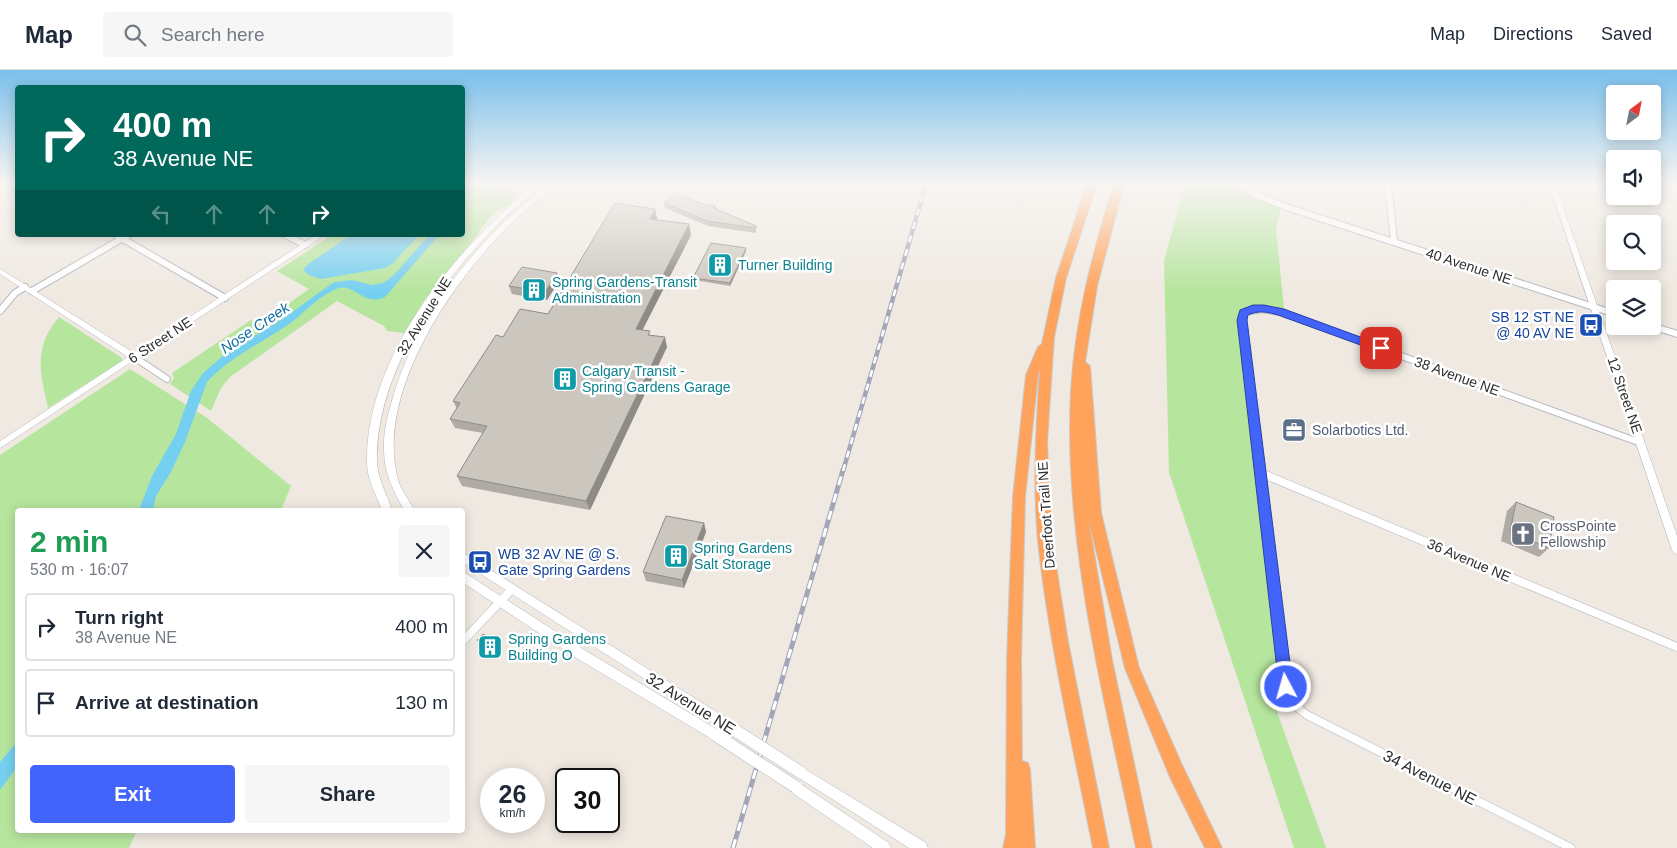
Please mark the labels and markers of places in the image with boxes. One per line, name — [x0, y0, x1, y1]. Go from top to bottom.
building icon: Turner Building — [707, 252, 733, 278]
place label: Turner Building — [738, 257, 832, 273]
place label: Spring Gardens-Transit Administration — [552, 274, 697, 306]
building icon: Spring Gardens-Transit Administration — [521, 277, 547, 303]
place label: SB 12 ST NE @ 40 AV NE — [1491, 309, 1574, 341]
bus stop icon: SB 12 ST NE @ 40 AV NE — [1578, 312, 1604, 338]
pin — [1360, 327, 1402, 369]
place label: Calgary Transit - Spring Gardens Garage — [582, 363, 731, 395]
building icon: Calgary Transit - Spring Gardens Garage — [552, 366, 578, 392]
office icon: Solarbotics Ltd. — [1281, 417, 1307, 443]
place label: Solarbotics Ltd. — [1312, 422, 1409, 438]
place label: CrossPointe Fellowship — [1540, 518, 1616, 550]
church icon: CrossPointe Fellowship — [1510, 521, 1536, 547]
place label: Spring Gardens Salt Storage — [694, 540, 792, 572]
building icon: Spring Gardens Salt Storage — [663, 543, 689, 569]
place label: WB 32 AV NE @ S. Gate Spring Gardens — [498, 546, 630, 578]
bus stop icon: WB 32 AV NE @ S. Gate Spring Gardens — [467, 549, 493, 575]
place label: Spring Gardens Building O — [508, 631, 606, 663]
building icon: Spring Gardens Building O — [477, 634, 503, 660]

